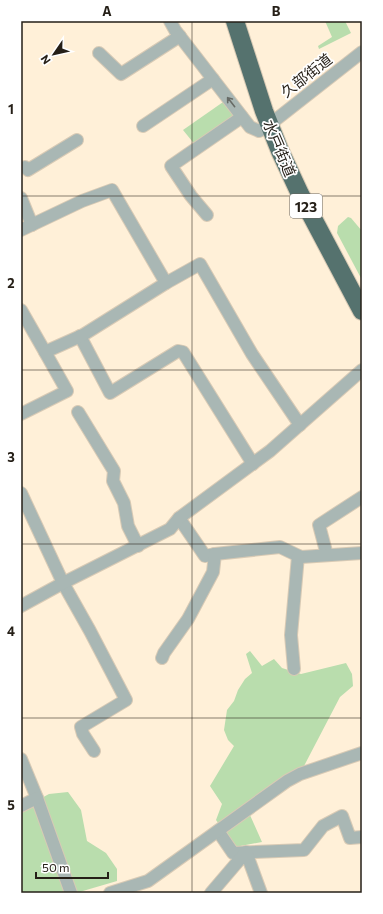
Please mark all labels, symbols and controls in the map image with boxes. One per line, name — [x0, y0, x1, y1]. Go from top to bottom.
text: A — [102, 3, 112, 19]
text: B — [272, 3, 281, 19]
north arrow — [34, 34, 74, 74]
street label: 久部街道 — [277, 49, 335, 101]
text: N — [38, 53, 53, 67]
one-way arrow — [227, 97, 235, 108]
text: 1 — [8, 101, 14, 117]
street label: 水戸街道 — [260, 117, 300, 179]
road number: 123 — [290, 194, 322, 218]
text: 2 — [7, 275, 15, 291]
text: 3 — [7, 449, 15, 465]
text: 4 — [7, 623, 15, 639]
text: 5 — [7, 797, 15, 813]
scale bar — [36, 854, 108, 880]
text: 50 m — [42, 860, 70, 874]

